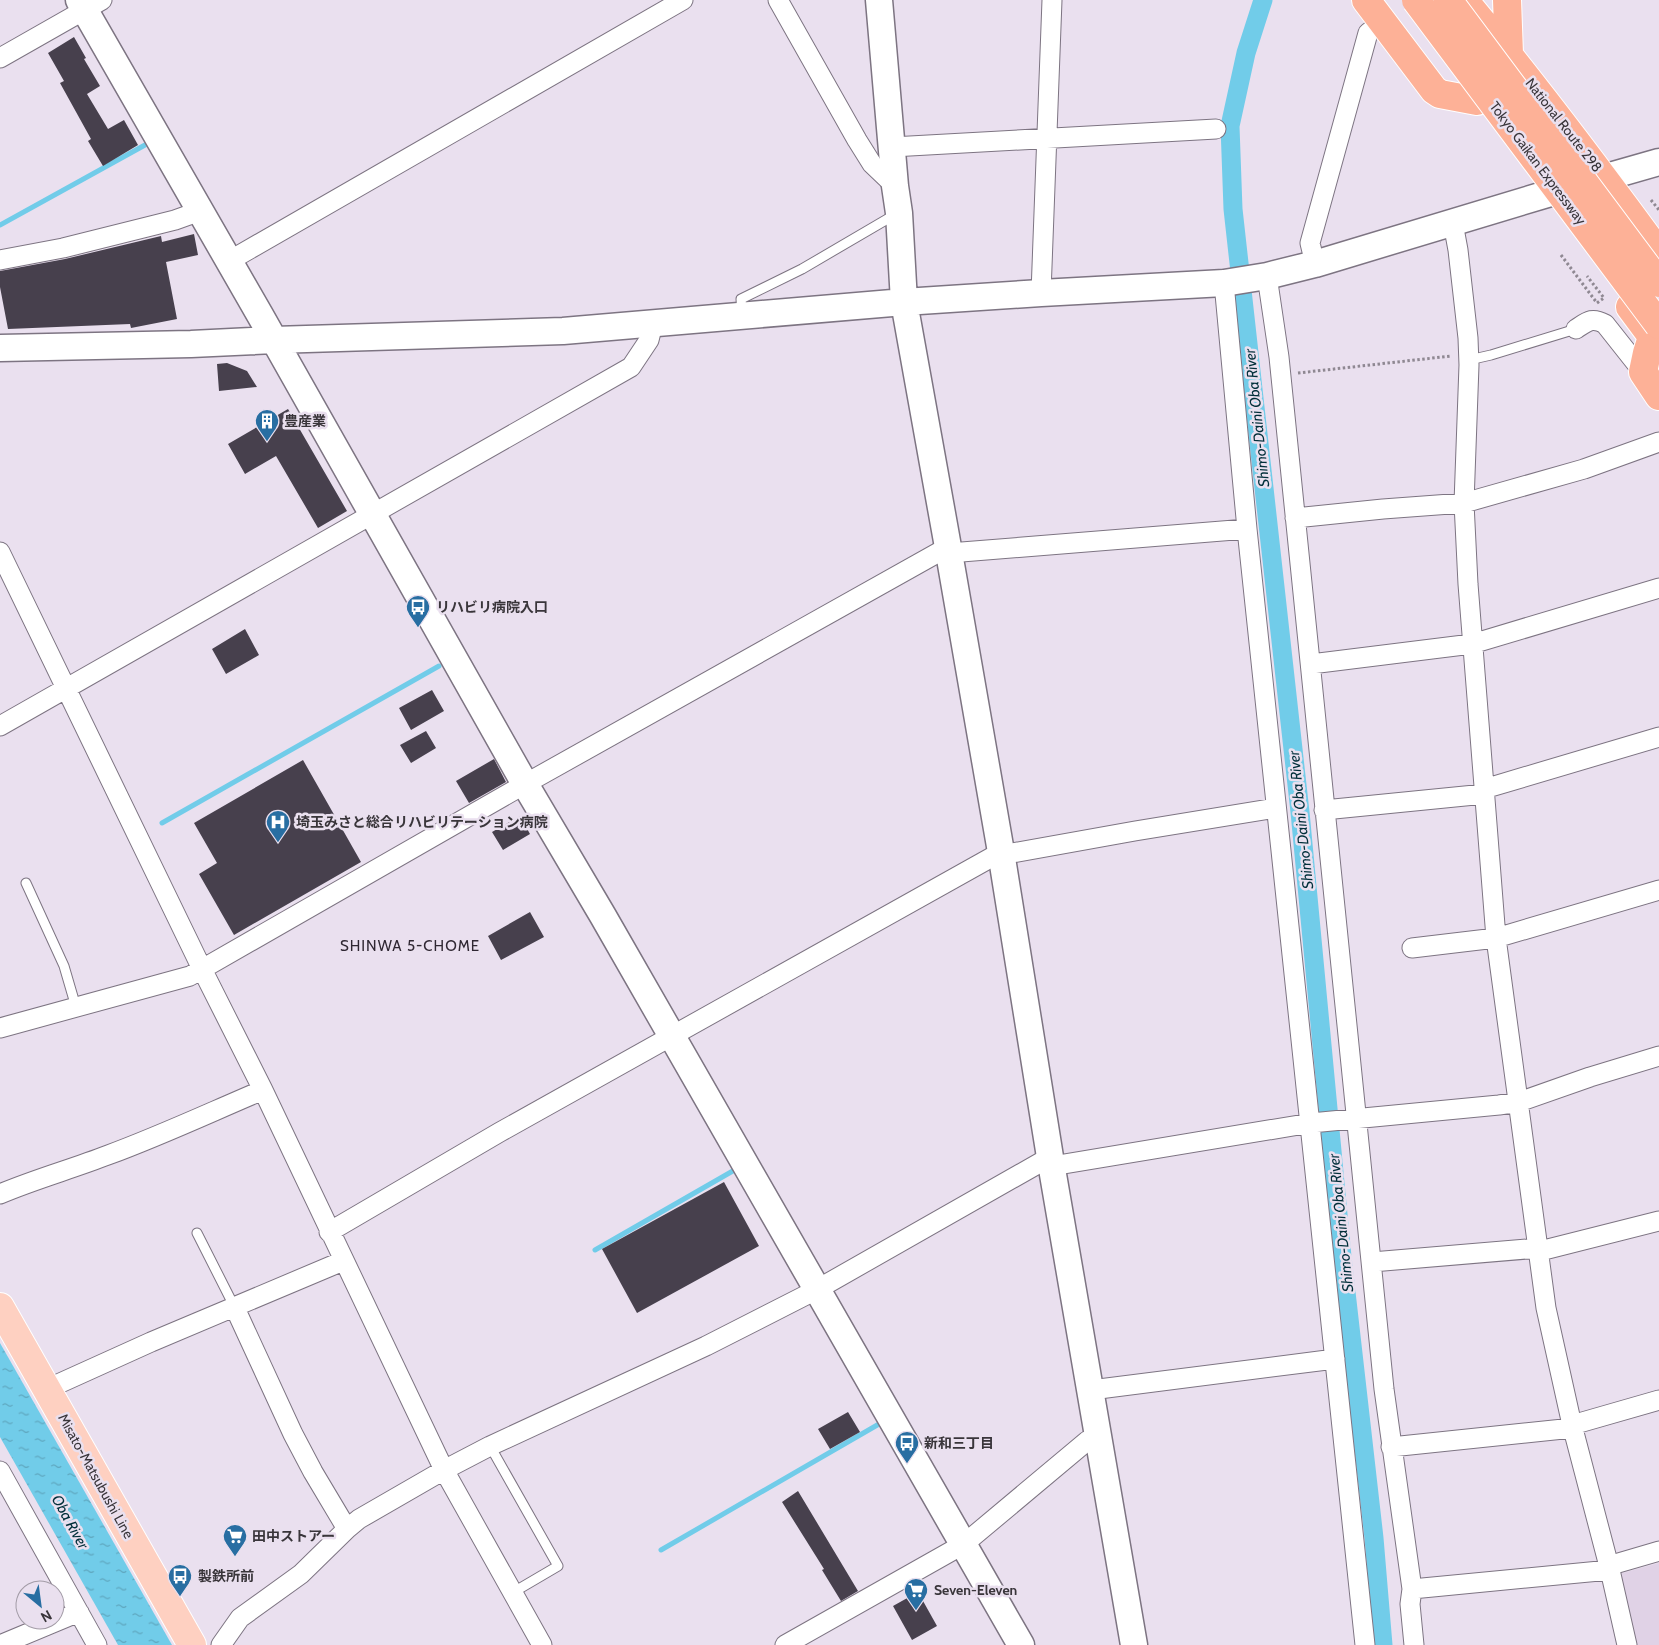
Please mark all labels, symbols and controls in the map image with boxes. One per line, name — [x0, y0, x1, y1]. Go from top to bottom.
street label: National Route 298 — [1522, 74, 1606, 176]
street label: Tokyo Gaikan Expressway — [1486, 98, 1590, 228]
water label: Shimo-Daini Oba River — [1241, 347, 1273, 488]
building icon: 豊産業 — [254, 408, 280, 442]
place label: 豊産業 — [284, 412, 326, 430]
bus stop icon: リハビリ病院入口 — [405, 594, 431, 628]
place label: リハビリ病院入口 — [436, 598, 548, 616]
water label: Shimo-Daini Oba River — [1285, 749, 1317, 890]
hospital icon: 埼玉みさと総合リハビリテーション病院 — [265, 809, 291, 843]
place label: 埼玉みさと総合リハビリテーション病院 — [296, 813, 548, 831]
district label: SHINWA 5-CHOME — [340, 937, 480, 955]
water label: Shimo-Daini Oba River — [1325, 1152, 1357, 1293]
street label: Misato-Matsubushi Line — [54, 1410, 138, 1542]
bus stop icon: 新和三丁目 — [894, 1430, 920, 1464]
place label: 新和三丁目 — [924, 1434, 994, 1452]
water label: Oba River — [48, 1492, 93, 1553]
supermarket icon: 田中ストアー — [222, 1523, 248, 1557]
place label: 田中ストアー — [252, 1527, 335, 1545]
bus stop icon: 製鉄所前 — [167, 1563, 193, 1597]
place label: 製鉄所前 — [198, 1567, 254, 1585]
supermarket icon: Seven-Eleven — [903, 1577, 929, 1611]
north arrow — [15, 1580, 65, 1630]
place label: Seven-Eleven — [934, 1581, 1017, 1599]
text: N — [38, 1606, 55, 1627]

